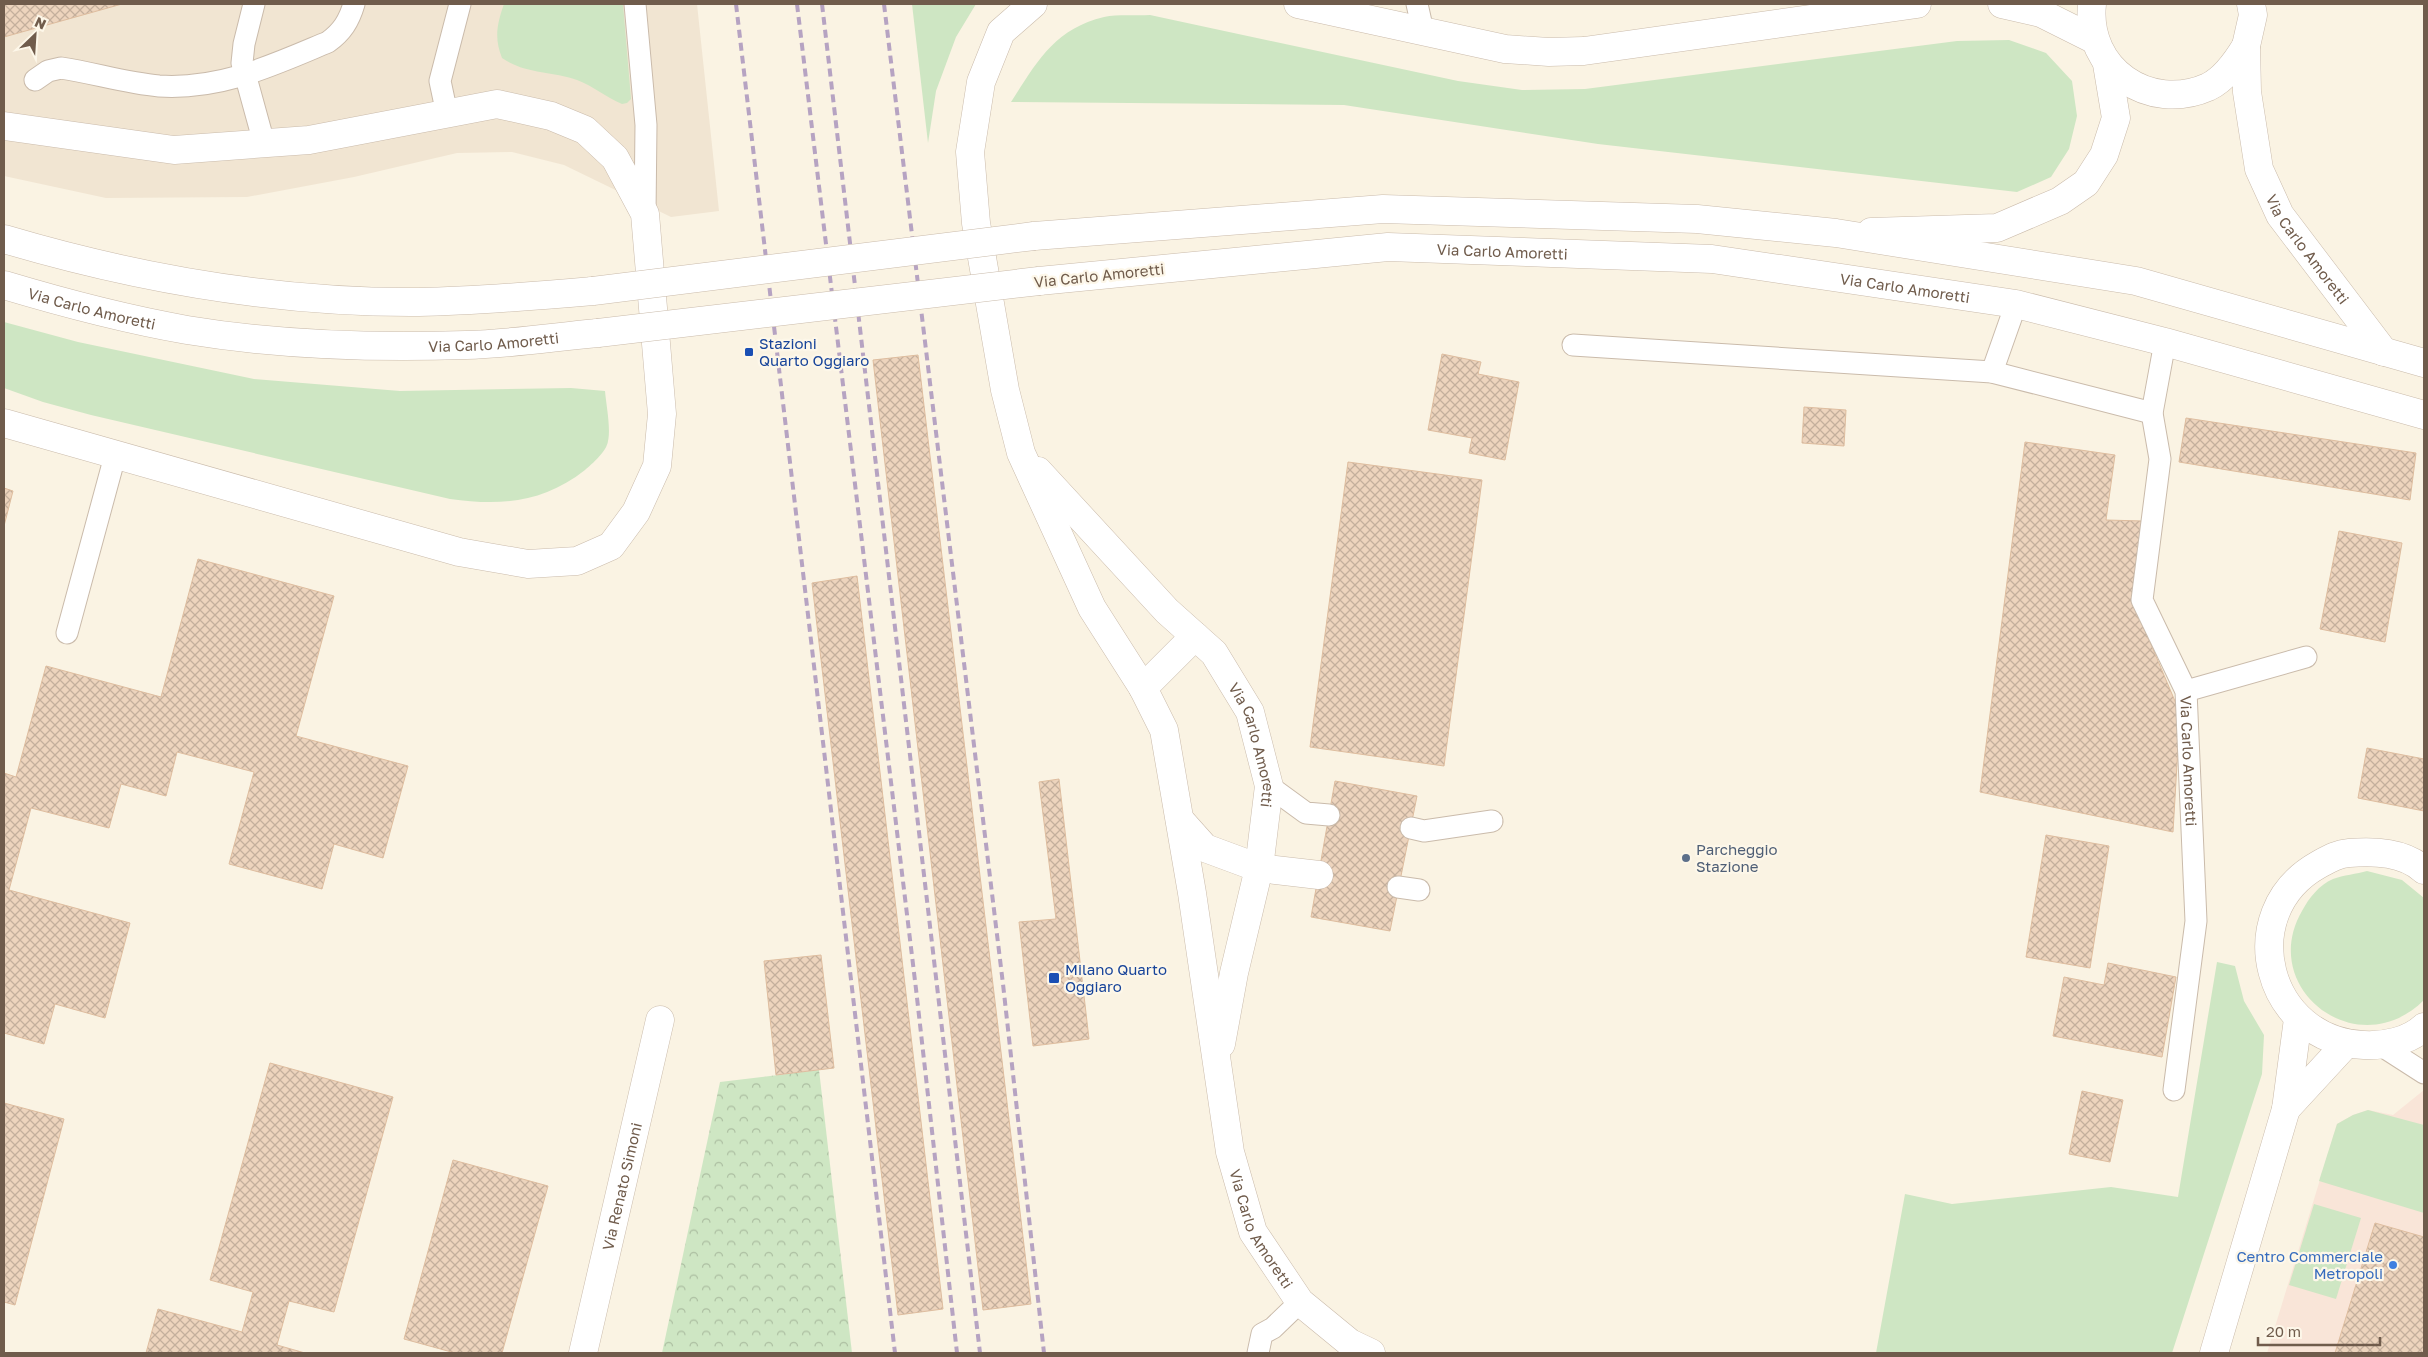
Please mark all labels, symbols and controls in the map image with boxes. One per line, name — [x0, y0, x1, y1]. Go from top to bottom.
north arrow — [10, 10, 60, 60]
text: N — [32, 13, 49, 33]
street label: Via Carlo Amoretti — [2263, 191, 2353, 307]
street label: Via Carlo Amoretti — [1436, 240, 1568, 263]
street label: Via Carlo Amoretti — [1033, 259, 1165, 291]
street label: Via Carlo Amoretti — [1839, 269, 1971, 306]
street label: Via Carlo Amoretti — [26, 284, 157, 333]
street label: Via Carlo Amoretti — [428, 328, 560, 355]
place label: Stazioni Quarto Oggiaro — [759, 334, 869, 369]
marker: Stazioni Quarto Oggiaro — [743, 346, 755, 358]
street label: Via Carlo Amoretti — [1225, 679, 1278, 809]
street label: Via Carlo Amoretti — [2177, 695, 2201, 827]
place label: Parcheggio Stazione — [1696, 840, 1777, 875]
marker: Parcheggio Stazione — [1680, 852, 1692, 864]
place label: Milano Quarto Oggiaro — [1065, 960, 1167, 995]
marker: Milano Quarto Oggiaro — [1047, 971, 1061, 985]
street label: Via Renato Simoni — [598, 1121, 645, 1252]
street label: Via Carlo Amoretti — [1226, 1167, 1297, 1292]
place label: Centro Commerciale Metropoli — [2236, 1247, 2383, 1282]
marker: Centro Commerciale Metropoli — [2387, 1259, 2399, 1271]
scale bar — [2258, 1314, 2380, 1346]
text: 20 m — [2266, 1322, 2301, 1340]

